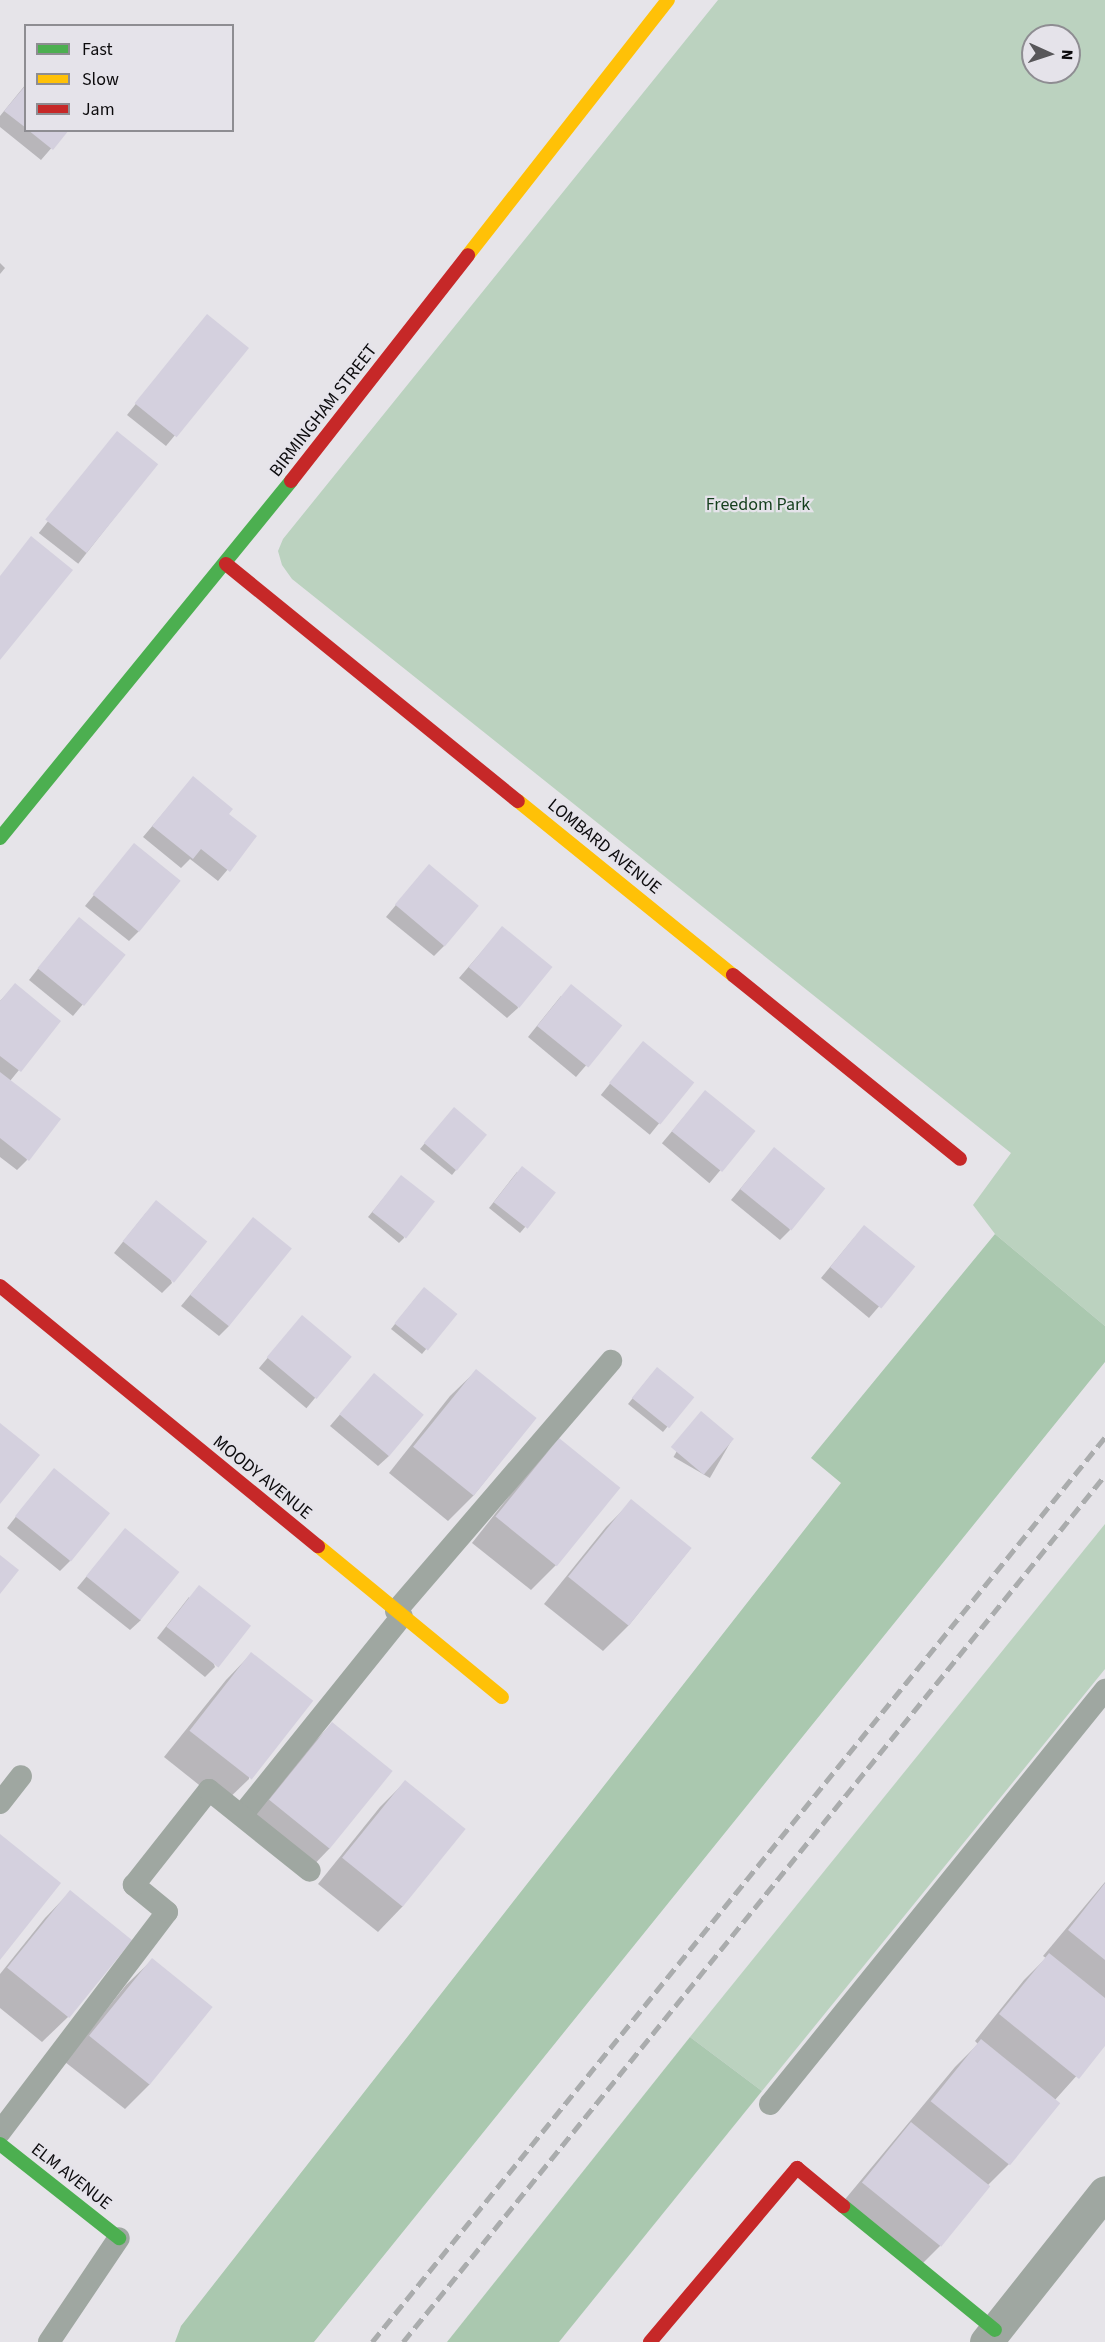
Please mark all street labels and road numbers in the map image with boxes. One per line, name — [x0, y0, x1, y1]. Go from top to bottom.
street label: BIRMINGHAM STREET — [266, 340, 382, 482]
street label: LOMBARD AVENUE — [543, 795, 665, 899]
street label: MOODY AVENUE — [208, 1432, 316, 1524]
street label: ELM AVENUE — [27, 2139, 115, 2215]

